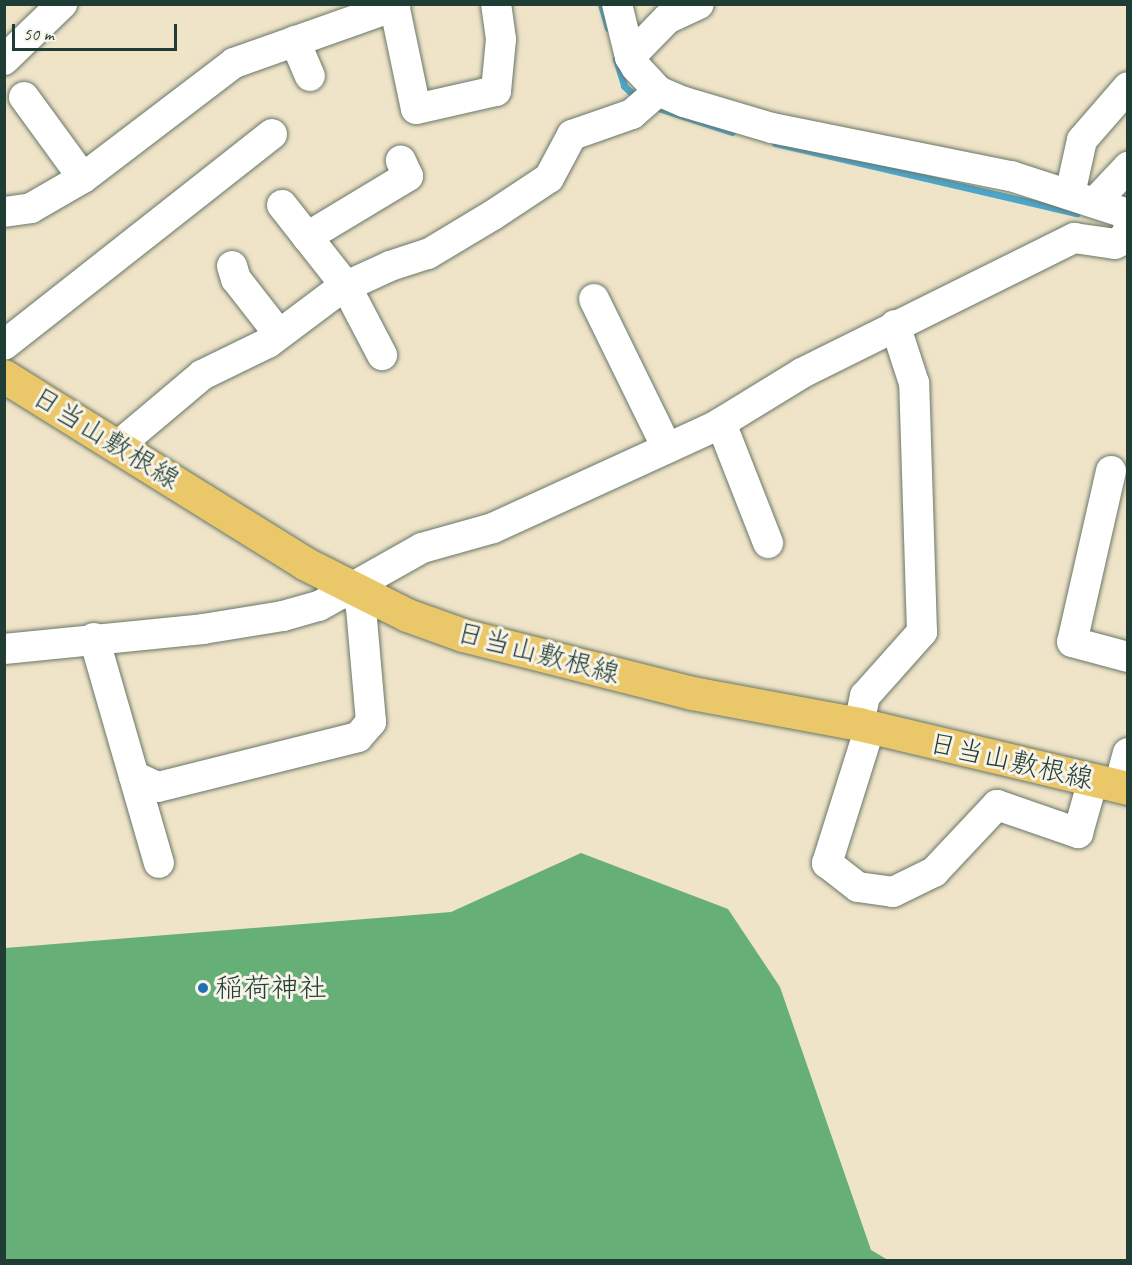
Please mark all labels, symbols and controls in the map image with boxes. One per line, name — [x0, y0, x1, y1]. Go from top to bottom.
scale bar — [15, 12, 180, 50]
text: 50 m — [23, 23, 54, 45]
street label: 日当山敷根線 — [26, 379, 186, 497]
street label: 日当山敷根線 — [453, 615, 623, 691]
street label: 日当山敷根線 — [925, 726, 1097, 796]
place label: 稲荷神社 — [215, 971, 327, 1005]
marker: 稲荷神社 — [196, 981, 210, 995]

